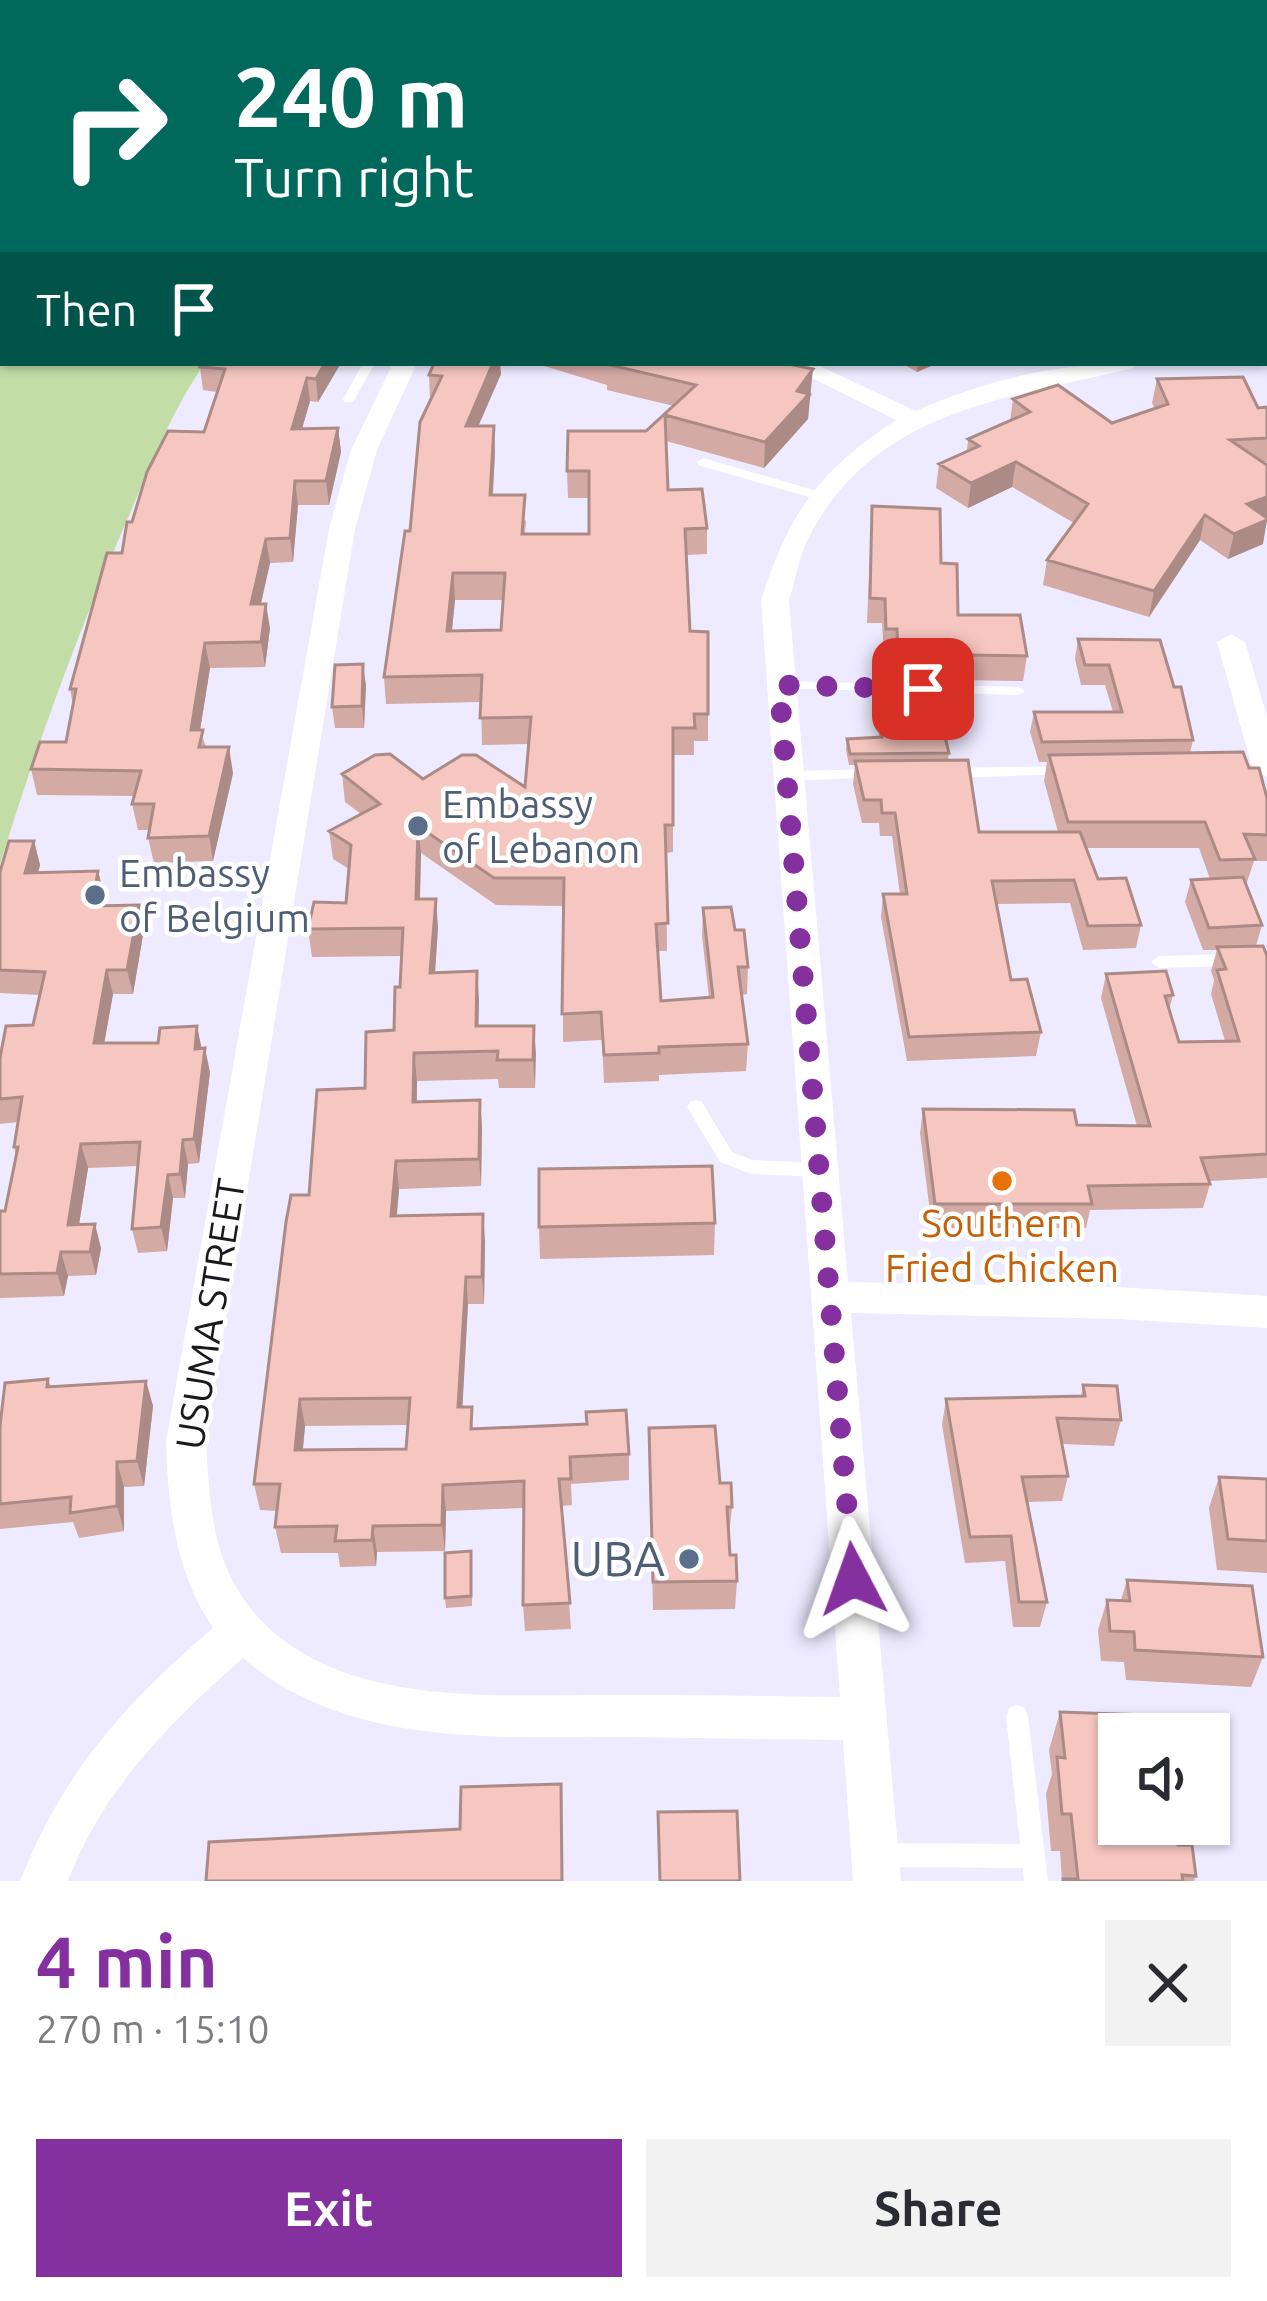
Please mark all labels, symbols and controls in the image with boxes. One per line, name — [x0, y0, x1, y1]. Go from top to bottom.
icon: right — [36, 48, 192, 204]
text: 240 m — [234, 49, 468, 143]
text: Turn right — [234, 147, 474, 207]
icon: arrive — [161, 276, 227, 342]
text: Then — [36, 284, 137, 335]
pin — [872, 638, 974, 740]
icon: arrive — [890, 656, 956, 722]
place label: Embassy of Lebanon — [442, 782, 640, 870]
marker: Embassy of Lebanon — [405, 813, 431, 839]
place label: Embassy of Belgium — [119, 851, 310, 939]
marker: Embassy of Belgium — [82, 882, 108, 908]
marker: Southern Fried Chicken — [989, 1168, 1015, 1194]
street label: USUMA STREET — [167, 1175, 252, 1452]
place label: Southern Fried Chicken — [885, 1201, 1119, 1289]
position arrow — [790, 1516, 916, 1642]
place label: UBA — [571, 1531, 665, 1585]
marker: UBA — [676, 1546, 702, 1572]
map controls — [1098, 1713, 1230, 1845]
button: sound — [1098, 1713, 1230, 1845]
button: close — [1105, 1920, 1231, 2046]
text: 4 min — [36, 1921, 218, 2002]
text: 270 m · 15:10 — [36, 2007, 270, 2050]
button: Exit — [36, 2139, 622, 2277]
button: Share — [646, 2139, 1231, 2277]

